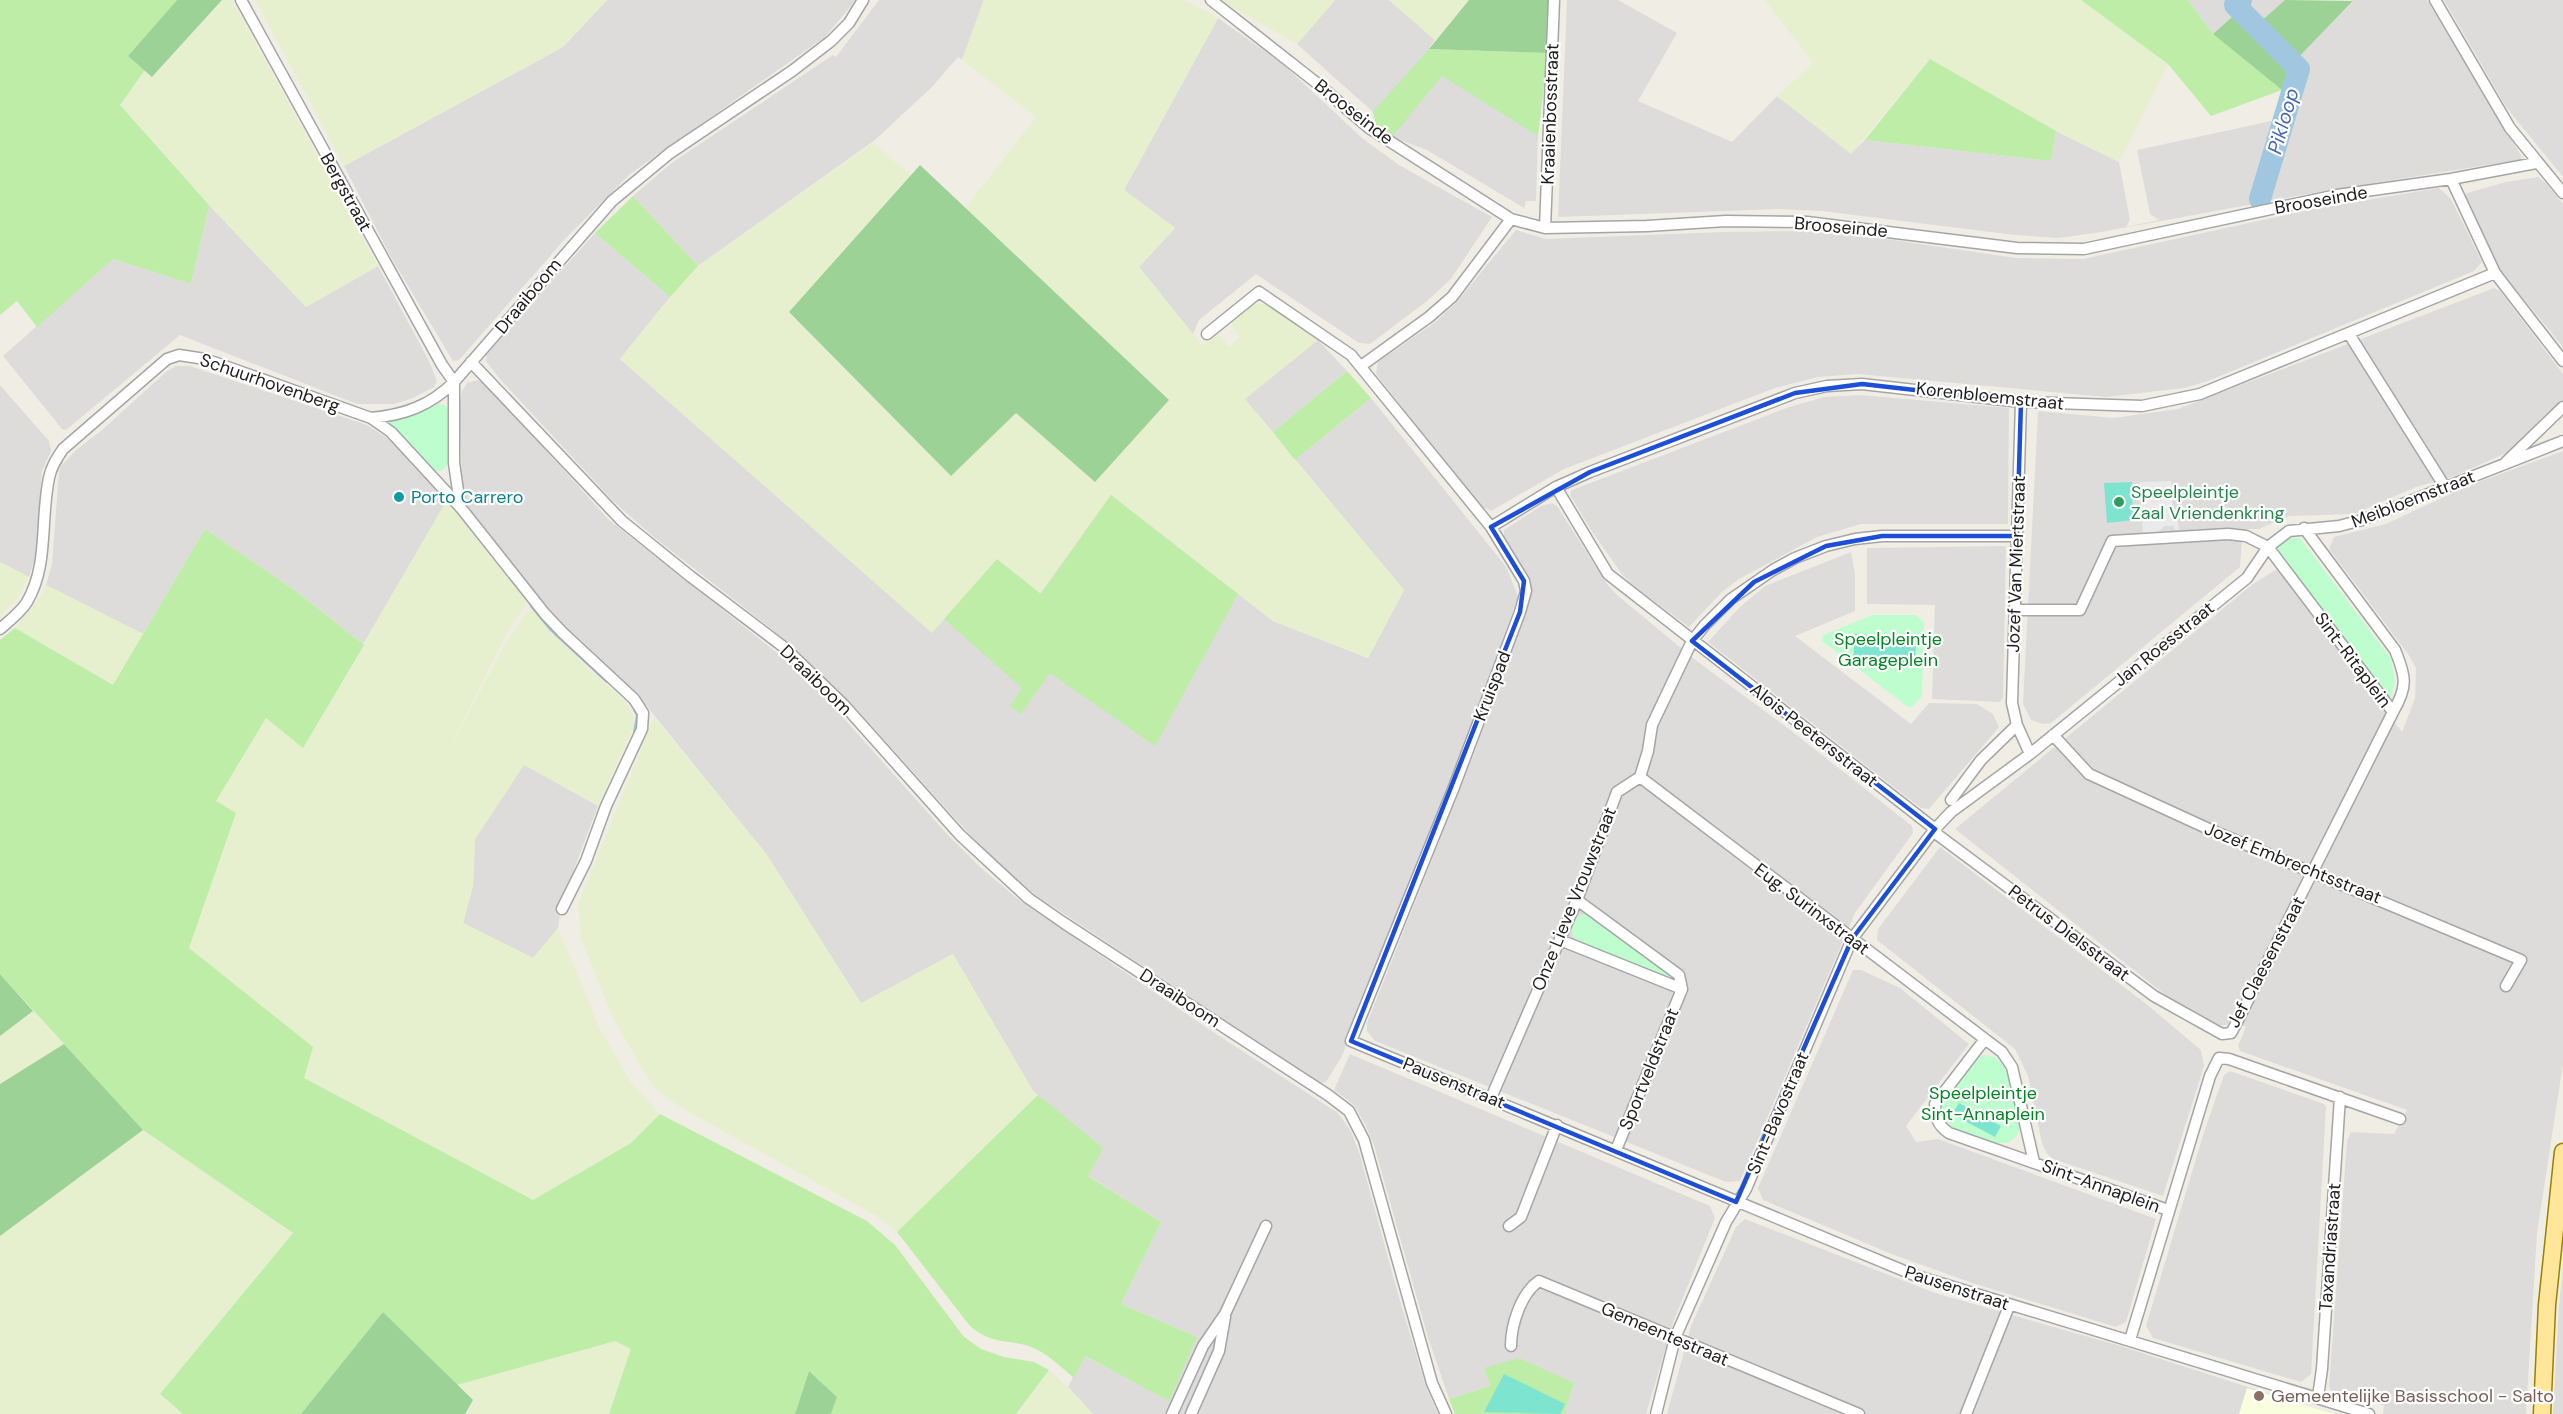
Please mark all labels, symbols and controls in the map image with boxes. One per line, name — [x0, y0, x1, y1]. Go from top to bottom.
street label: Kraaienbosstraat — [1536, 43, 1564, 185]
street label: Brooseinde — [1310, 74, 1398, 150]
water label: Pikloop — [2261, 85, 2305, 157]
street label: Bergstraat — [315, 148, 377, 236]
street label: Brooseinde — [2273, 180, 2369, 220]
street label: Brooseinde — [1793, 211, 1889, 243]
street label: Draaiboom — [489, 253, 567, 339]
street label: Schuurhovenberg — [197, 348, 343, 418]
street label: Korenbloemstraat — [1915, 376, 2065, 416]
street label: Meibloemstraat — [2348, 464, 2478, 534]
street label: Jozef Van Miertstraat — [2001, 475, 2031, 653]
place label: Speelpleintje Zaal Vriendenkring — [2131, 480, 2284, 525]
place label: Porto Carrero — [411, 485, 523, 509]
marker: Porto Carrero — [392, 490, 406, 504]
marker: Speelpleintje Zaal Vriendenkring — [2112, 495, 2126, 509]
street label: Jan Roesstraat — [2109, 596, 2219, 692]
street label: Sint-Ritaplein — [2309, 607, 2397, 713]
park label: Speelpleintje Garageplein — [1834, 627, 1942, 672]
street label: Draaiboom — [775, 640, 857, 720]
street label: Kruispad — [1468, 648, 1516, 724]
street label: Alois Peetersstraat — [1745, 677, 1883, 793]
street label: Onze Lieve Vrouwstraat — [1526, 803, 1622, 995]
street label: Jozef Embrechtsstraat — [2201, 817, 2385, 909]
street label: Eug. Surinxstraat — [1749, 858, 1875, 960]
street label: Petrus Dielsstraat — [2003, 879, 2135, 987]
street label: Jef Claesenstraat — [2221, 892, 2311, 1032]
street label: Draaiboom — [1135, 963, 1225, 1033]
street label: Sportveldstraat — [1614, 1005, 1684, 1133]
street label: Sint-Bavostraat — [1741, 1048, 1815, 1178]
street label: Pausenstraat — [1399, 1052, 1509, 1114]
park label: Speelpleintje Sint-Annaplein — [1921, 1081, 2045, 1126]
street label: Sint-Annaplein — [2039, 1154, 2163, 1218]
street label: Taxandriastraat — [2314, 1182, 2346, 1312]
street label: Pausenstraat — [1902, 1260, 2012, 1316]
street label: Gemeentestraat — [1598, 1296, 1732, 1372]
place label: Gemeentelijke Basisschool - Salto — [2271, 1384, 2554, 1408]
marker: Gemeentelijke Basisschool - Salto — [2252, 1389, 2266, 1403]

